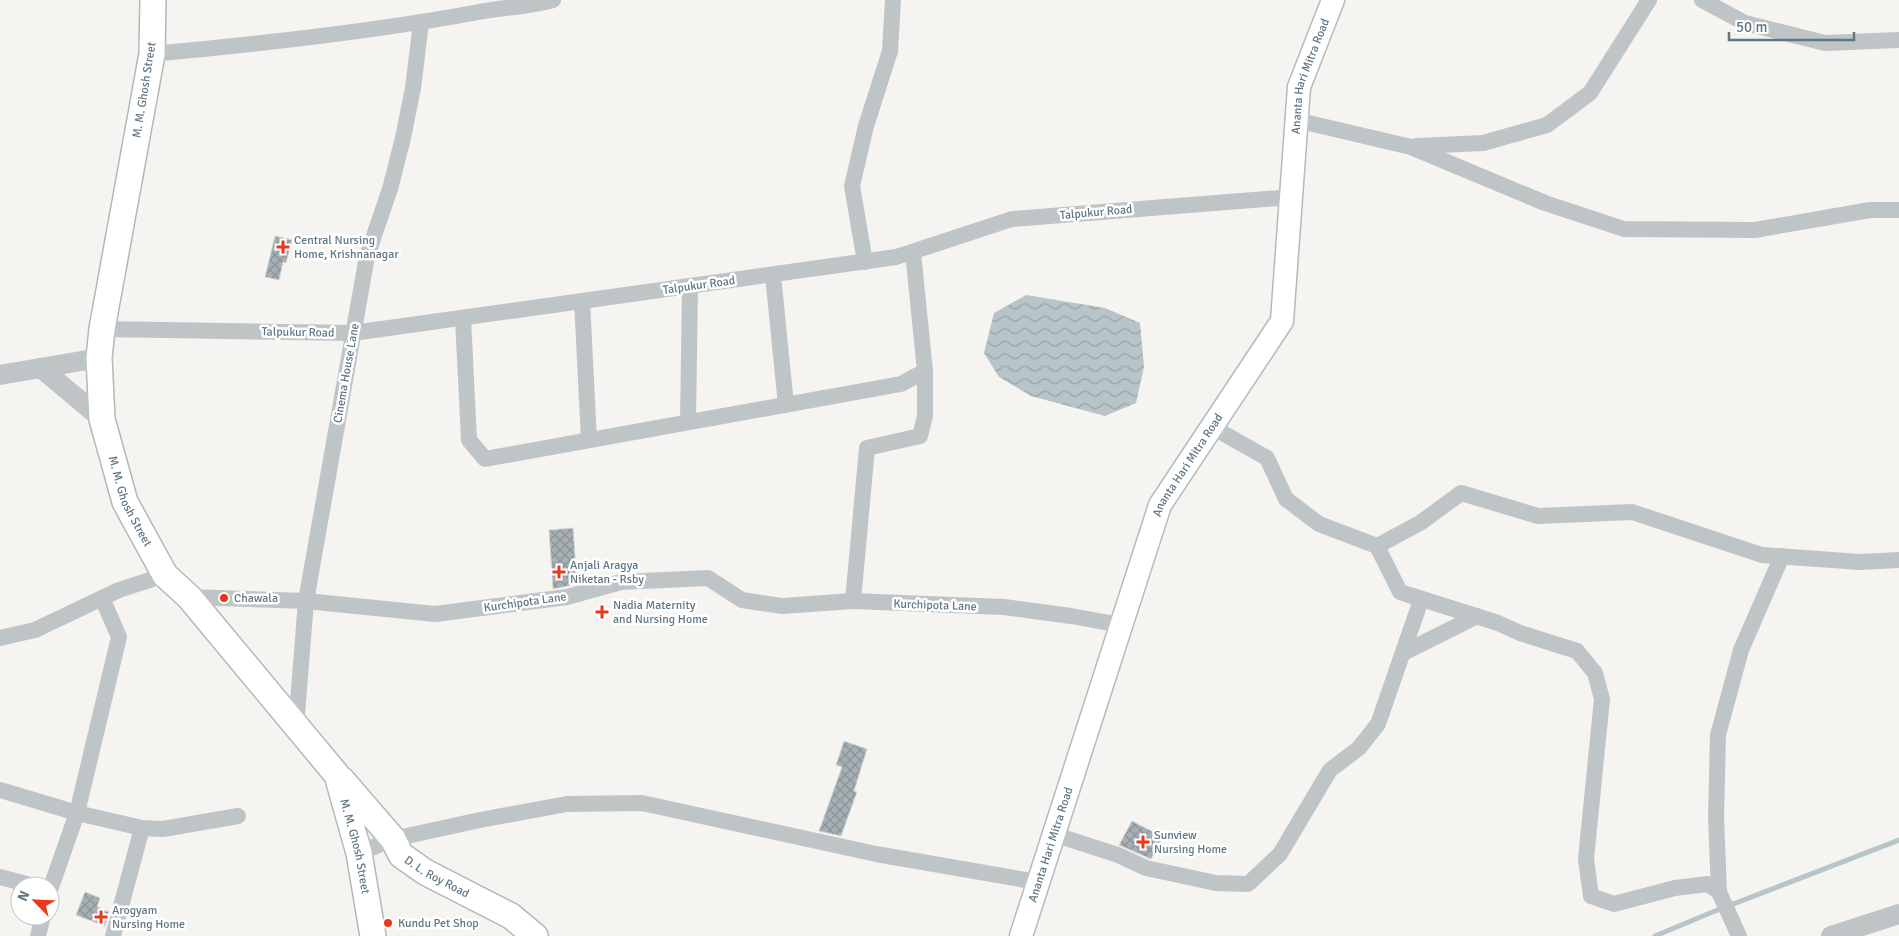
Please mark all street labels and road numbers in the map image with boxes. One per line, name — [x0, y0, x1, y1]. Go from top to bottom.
street label: Ananta Hari Mitra Road — [1289, 17, 1333, 135]
street label: M. M. Ghosh Street — [129, 41, 160, 139]
street label: Talpukur Road — [1059, 202, 1133, 223]
street label: Talpukur Road — [662, 273, 736, 298]
street label: Cinema House Lane — [330, 322, 363, 424]
street label: Talpukur Road — [262, 324, 334, 341]
street label: Ananta Hari Mitra Road — [1150, 411, 1226, 519]
street label: M. M. Ghosh Street — [105, 454, 155, 549]
street label: Kurchipota Lane — [483, 589, 567, 616]
street label: Kurchipota Lane — [893, 597, 977, 614]
street label: Ananta Hari Mitra Road — [1025, 785, 1077, 904]
street label: M. M. Ghosh Street — [336, 797, 373, 895]
street label: D. L. Roy Road — [401, 853, 472, 901]

